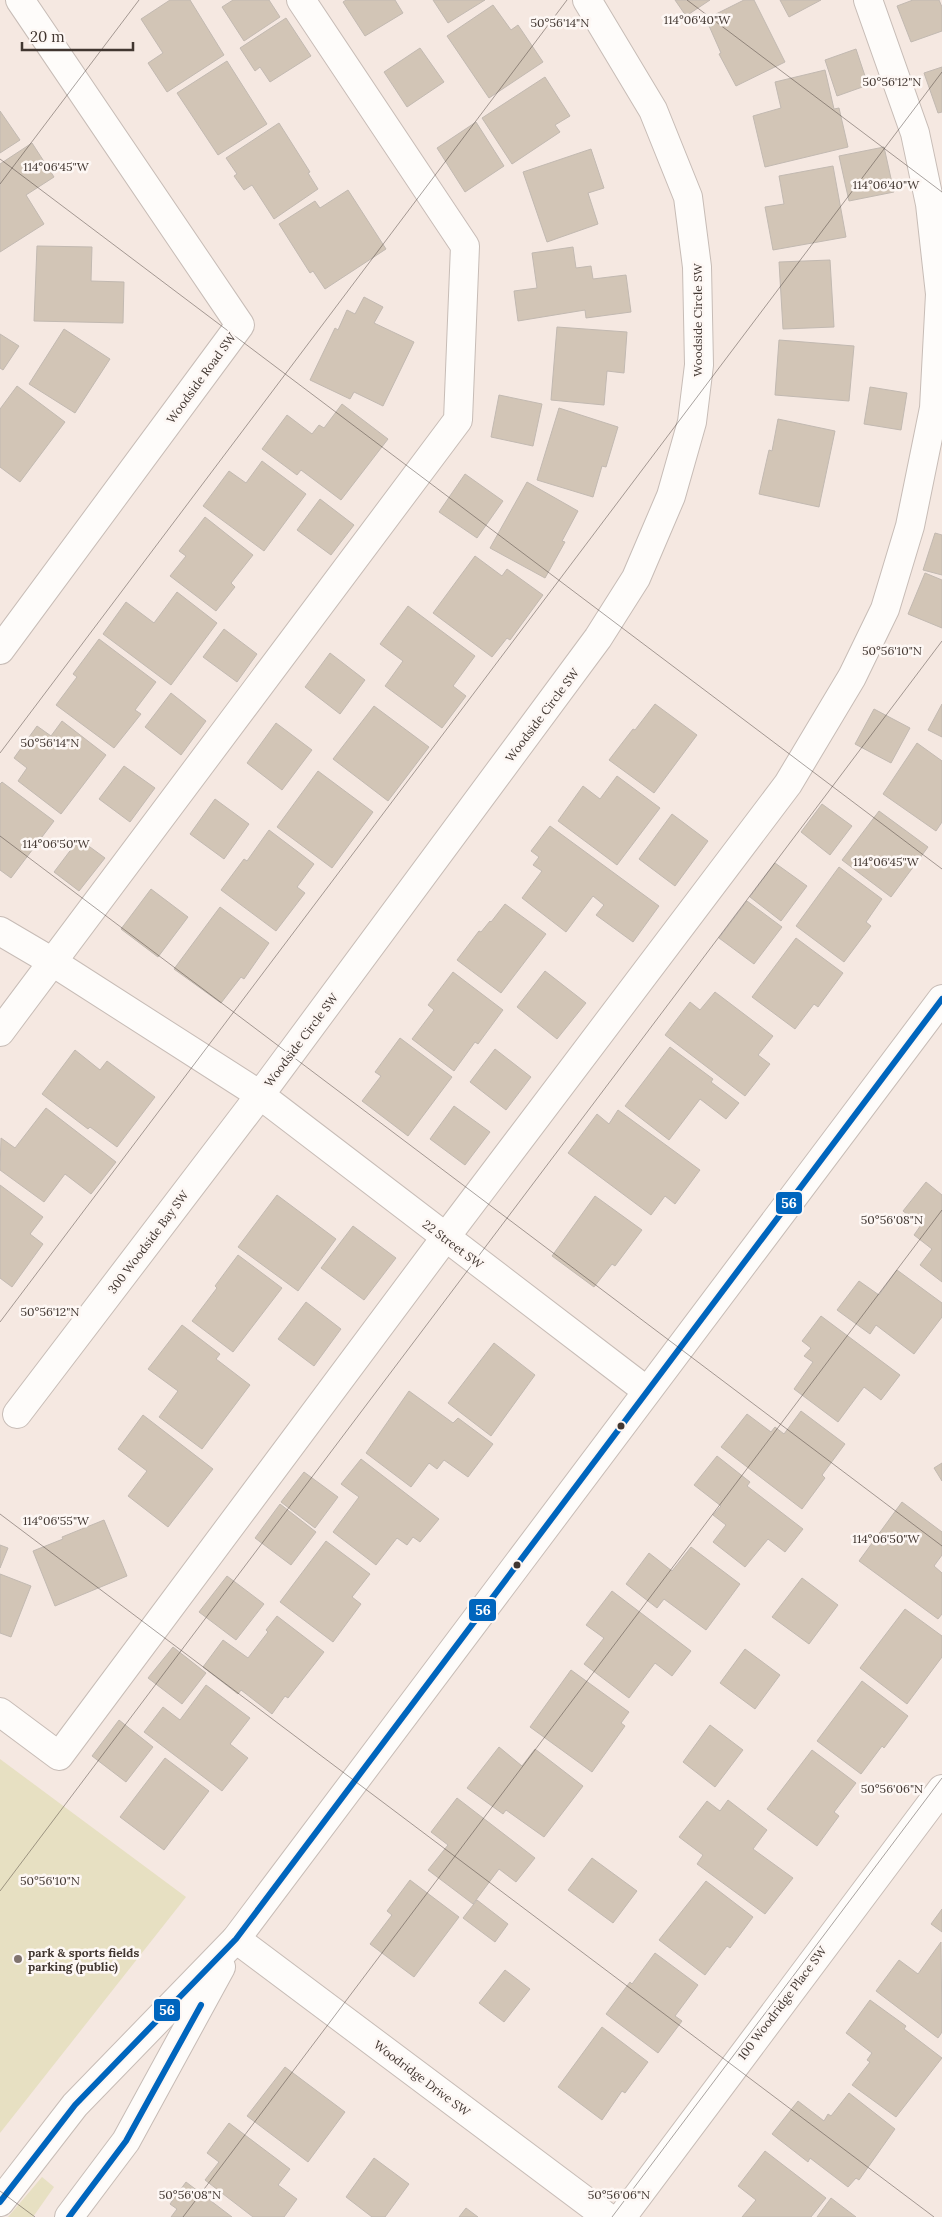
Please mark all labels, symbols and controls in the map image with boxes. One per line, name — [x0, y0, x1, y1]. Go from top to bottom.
text: 114°06'40"W — [664, 12, 731, 27]
text: 50°56'14"N — [531, 15, 589, 30]
scale bar — [22, 20, 134, 52]
text: 20 m — [30, 27, 65, 46]
text: 50°56'12"N — [863, 74, 921, 89]
text: 114°06'45"W — [23, 159, 90, 174]
text: 114°06'40"W — [853, 177, 920, 192]
street label: Woodside Circle SW — [690, 262, 705, 377]
street label: Woodside Road SW — [163, 329, 239, 426]
text: 50°56'10"N — [862, 643, 922, 658]
street label: Woodside Circle SW — [502, 664, 583, 765]
text: 50°56'14"N — [21, 735, 79, 750]
text: 114°06'50"W — [23, 836, 91, 851]
text: 114°06'45"W — [853, 854, 920, 869]
street label: Woodside Circle SW — [261, 989, 342, 1090]
street label: 300 Woodside Bay SW — [104, 1187, 192, 1296]
line badge: 56 — [775, 1191, 803, 1215]
text: 56 — [781, 1194, 797, 1212]
text: 50°56'08"N — [861, 1212, 923, 1227]
street label: 22 Street SW — [420, 1216, 487, 1272]
text: 50°56'12"N — [21, 1304, 79, 1319]
unlabelled marker — [616, 1421, 626, 1431]
text: 114°06'55"W — [23, 1513, 90, 1528]
text: 114°06'50"W — [853, 1531, 921, 1546]
unlabelled marker — [512, 1560, 522, 1570]
line badge: 56 — [468, 1598, 497, 1622]
text: 56 — [475, 1601, 491, 1619]
text: 50°56'06"N — [861, 1781, 923, 1796]
text: 50°56'10"N — [20, 1873, 80, 1888]
street label: 100 Woodridge Place SW — [734, 1942, 830, 2063]
place label: park & sports fields parking (public) — [28, 1945, 140, 1975]
marker: park & sports fields parking (public) — [12, 1953, 24, 1965]
line badge: 56 — [153, 1998, 181, 2022]
text: 56 — [159, 2001, 175, 2019]
street label: Woodridge Drive SW — [371, 2037, 474, 2120]
text: 50°56'08"N — [159, 2187, 221, 2202]
text: 50°56'06"N — [588, 2187, 650, 2202]

